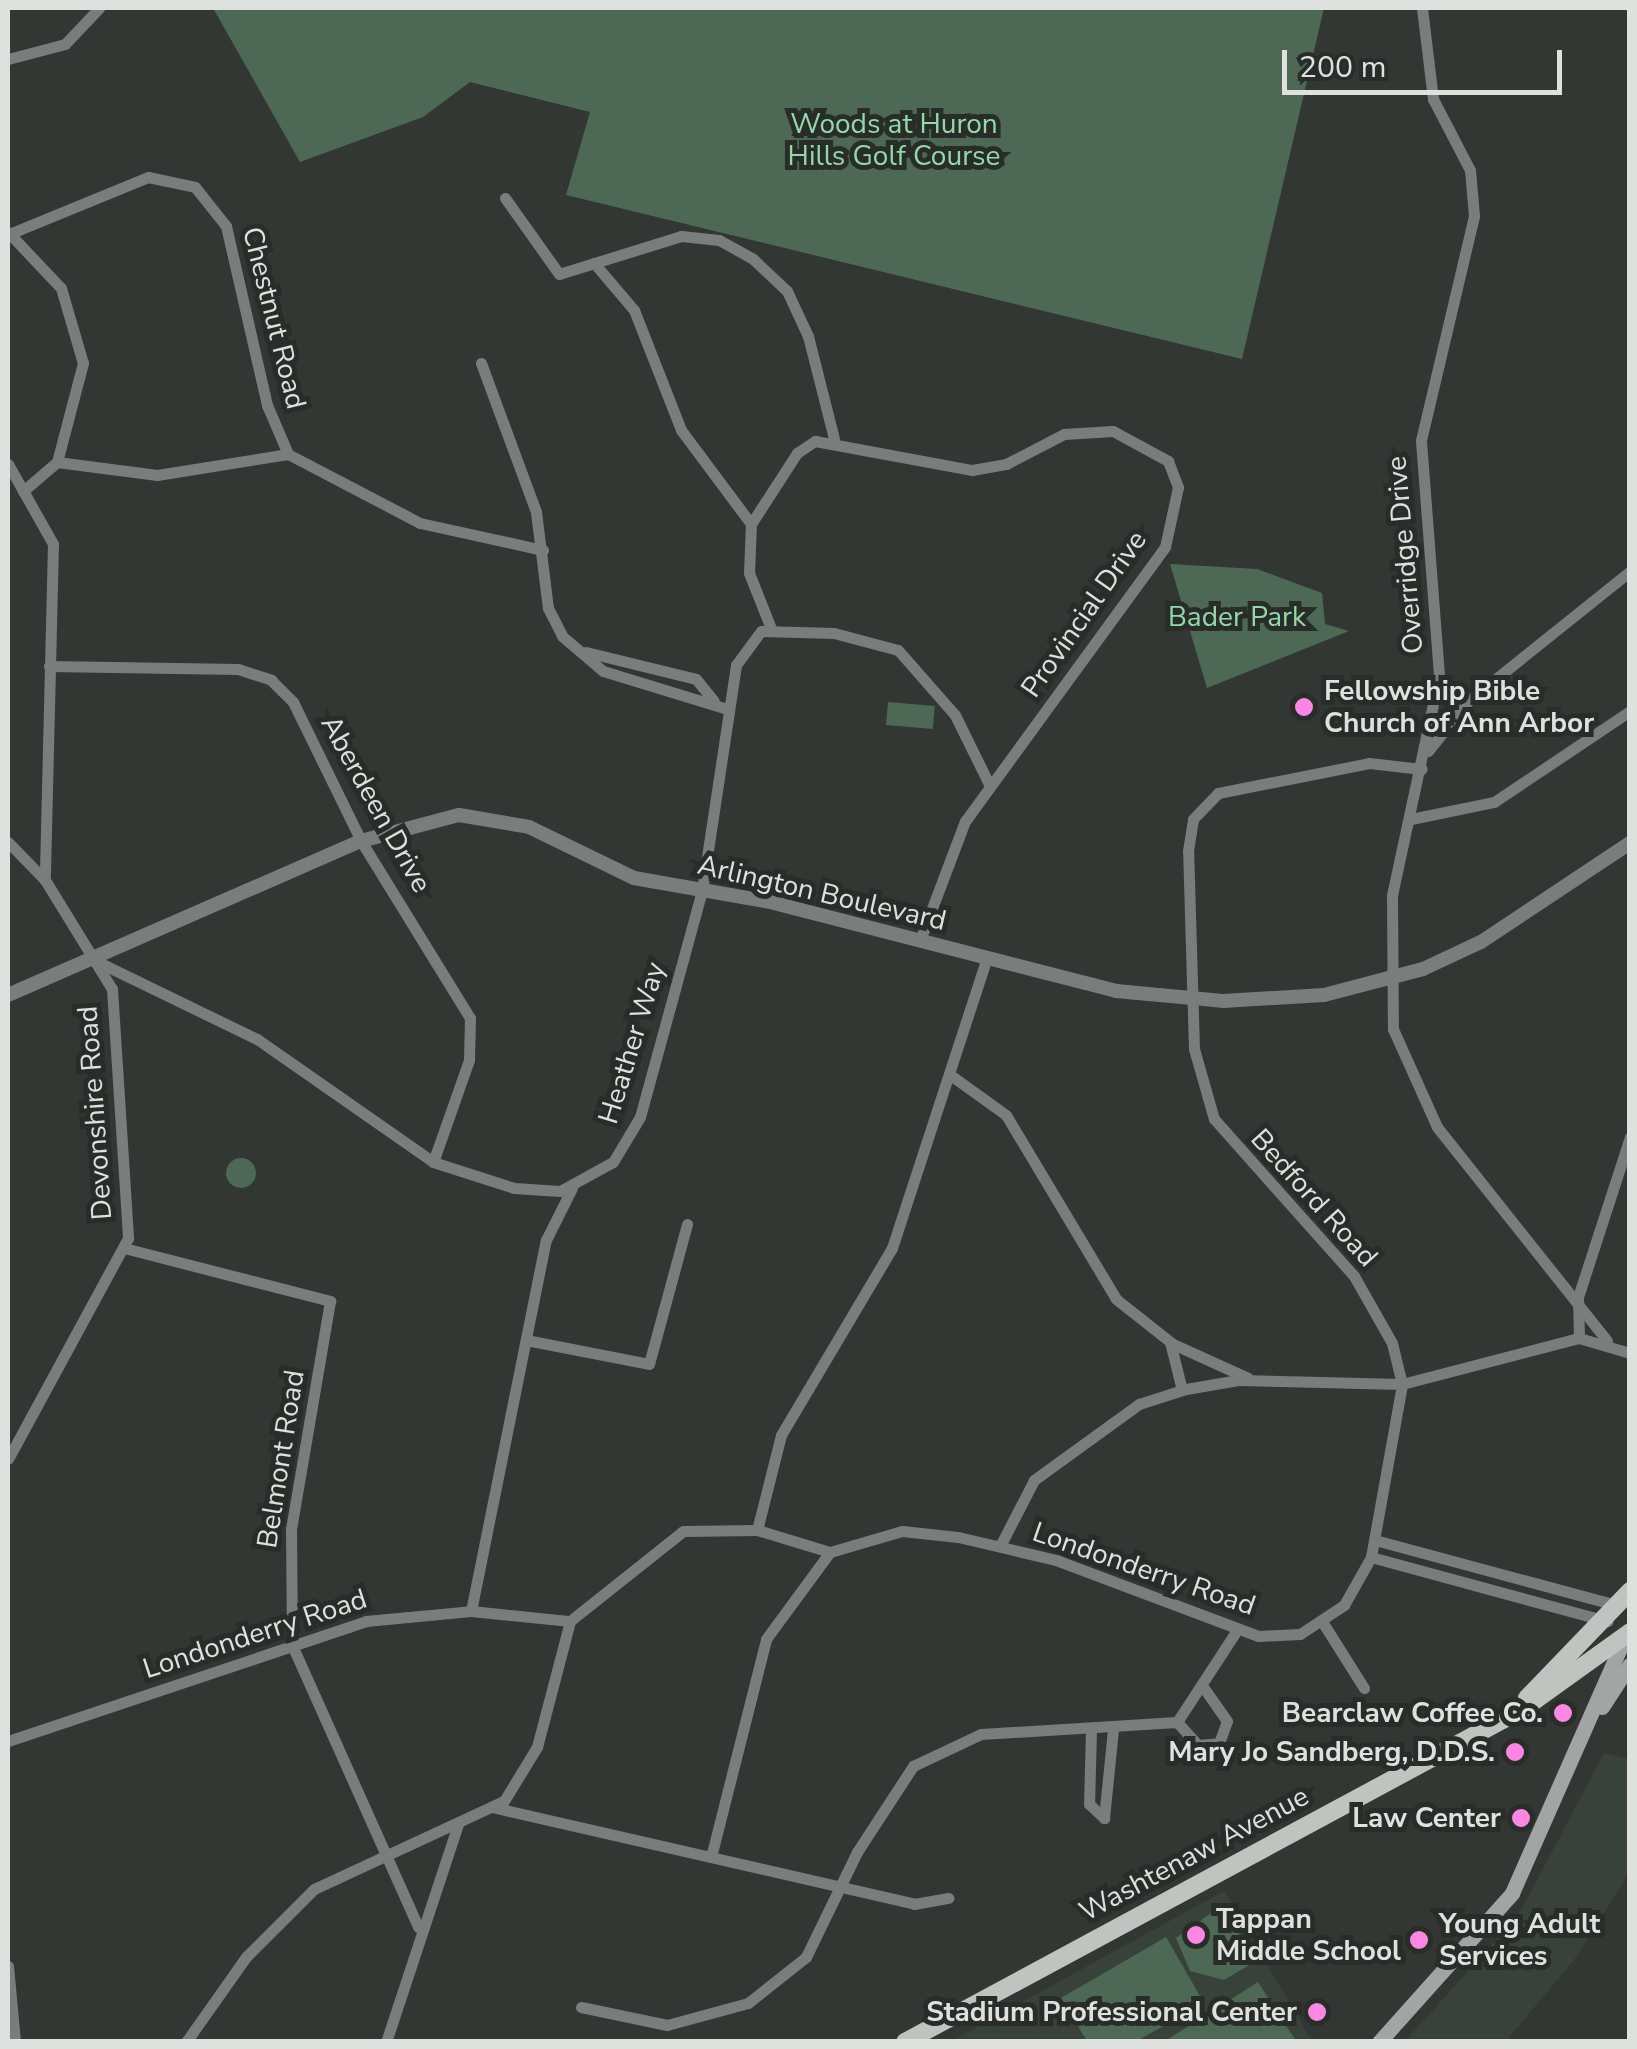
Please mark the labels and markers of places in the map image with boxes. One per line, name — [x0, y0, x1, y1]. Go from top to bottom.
place label: Fellowship Bible Church of Ann Arbor — [1324, 674, 1594, 740]
marker: Fellowship Bible Church of Ann Arbor — [1293, 696, 1315, 718]
place label: Bearclaw Coffee Co. — [1282, 1696, 1543, 1730]
marker: Bearclaw Coffee Co. — [1552, 1702, 1574, 1724]
place label: Mary Jo Sandberg, D.D.S. — [1168, 1735, 1495, 1769]
marker: Mary Jo Sandberg, D.D.S. — [1504, 1741, 1526, 1763]
place label: Law Center — [1352, 1801, 1501, 1835]
marker: Law Center — [1510, 1807, 1532, 1829]
place label: Tappan Middle School — [1216, 1902, 1401, 1968]
place label: Young Adult Services — [1439, 1907, 1600, 1973]
marker: Tappan Middle School — [1185, 1924, 1207, 1946]
marker: Young Adult Services — [1408, 1929, 1430, 1951]
place label: Stadium Professional Center — [926, 1995, 1297, 2029]
marker: Stadium Professional Center — [1306, 2001, 1328, 2023]

